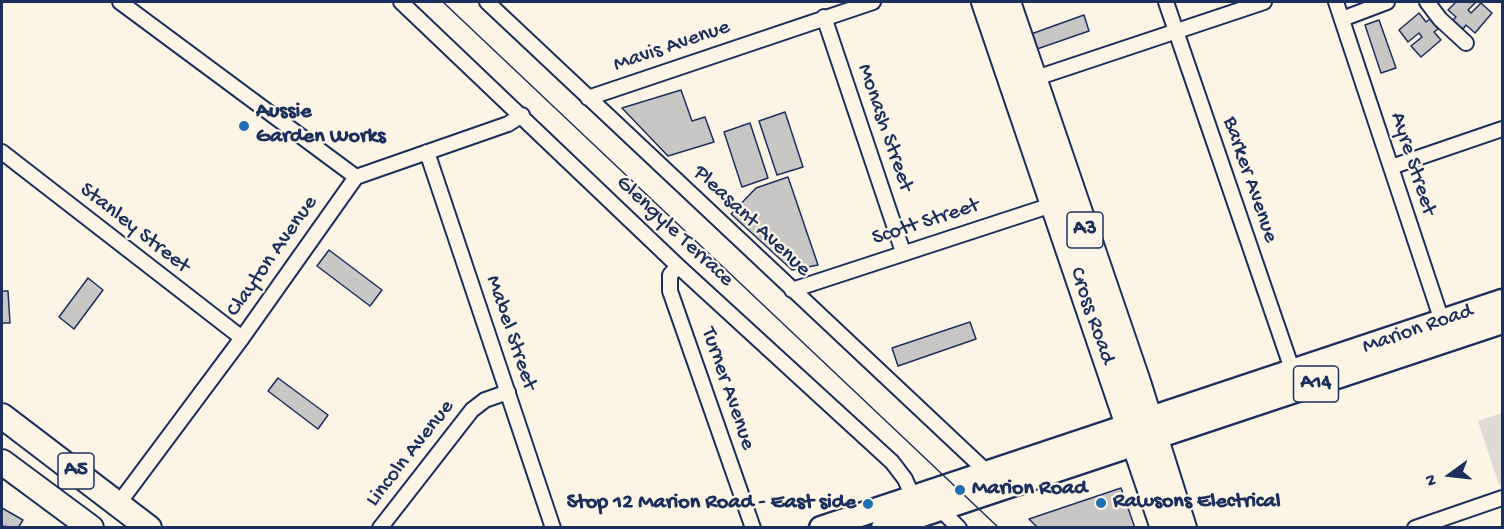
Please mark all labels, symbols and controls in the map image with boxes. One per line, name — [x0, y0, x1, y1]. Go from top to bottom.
street label: Mavis Avenue — [610, 15, 734, 79]
street label: Monash Street — [850, 61, 918, 195]
place label: Aussie Garden Works — [256, 100, 386, 152]
street label: Ayre Street — [1383, 109, 1441, 219]
street label: Barker Avenue — [1215, 114, 1283, 246]
marker: Aussie Garden Works — [237, 119, 251, 133]
street label: Pleasant Avenue — [687, 161, 815, 283]
street label: Glengyle Terrace — [610, 171, 738, 293]
street label: Stanley Street — [74, 178, 194, 280]
street label: Clayton Avenue — [221, 191, 325, 323]
street label: Scott Street — [869, 193, 983, 253]
road number: A3 — [1067, 212, 1103, 248]
street label: Cross Road — [1062, 264, 1120, 368]
street label: Mabel Street — [478, 272, 542, 394]
street label: Marion Road — [1359, 299, 1477, 361]
street label: Turner Avenue — [694, 324, 760, 454]
road number: A14 — [1294, 366, 1338, 402]
street label: Lincoln Avenue — [361, 395, 461, 513]
north arrow — [1420, 445, 1480, 505]
road number: A5 — [58, 453, 94, 489]
text: N — [1422, 472, 1443, 487]
place label: Marion Road — [972, 477, 1087, 503]
marker: Marion Road — [953, 483, 967, 497]
place label: Rawsons Electrical — [1113, 490, 1281, 516]
place label: Stop 12 Marion Road - East side — [567, 491, 856, 517]
marker: Rawsons Electrical — [1094, 496, 1108, 510]
marker: Stop 12 Marion Road - East side — [861, 497, 875, 511]

